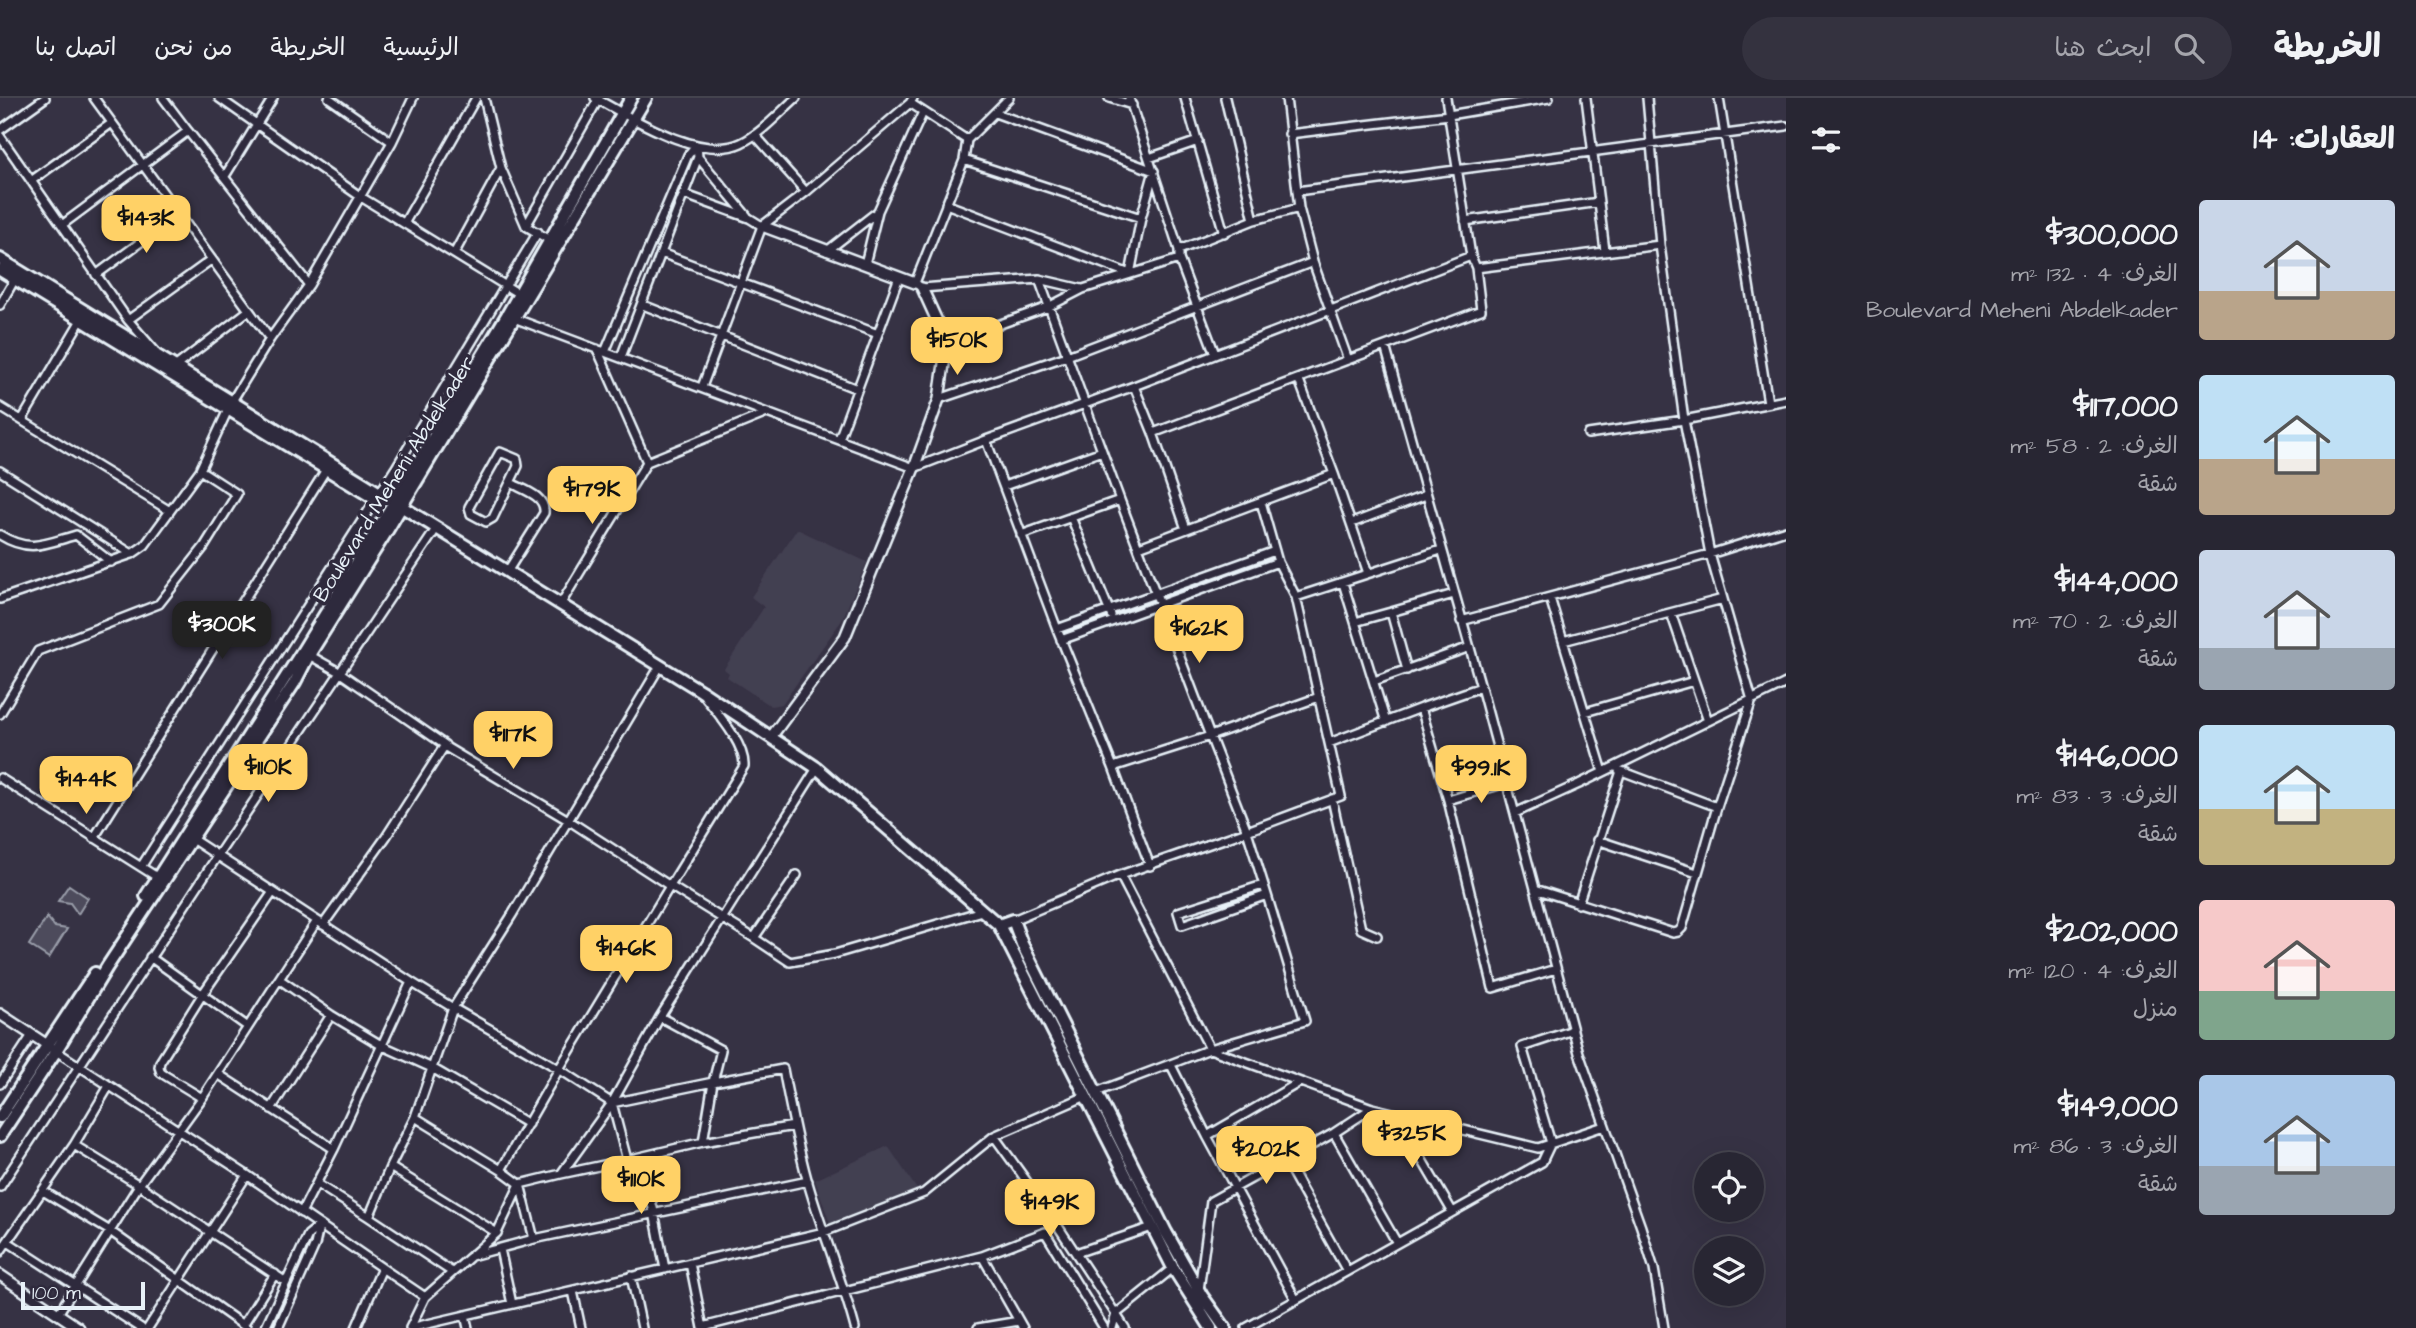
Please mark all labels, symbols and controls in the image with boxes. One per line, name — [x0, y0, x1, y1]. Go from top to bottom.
search box — [1742, 17, 2232, 80]
text: الخريطة — [2274, 24, 2381, 70]
icon: search — [2170, 29, 2208, 67]
text: ابحث هنا — [2054, 30, 2152, 66]
text: اتصل بنا — [35, 31, 116, 65]
text: من نحن — [154, 31, 233, 65]
text: الخريطة — [271, 31, 345, 65]
text: الرئيسية — [383, 31, 459, 65]
text: العقارات: 14 — [2253, 118, 2395, 160]
icon: filters — [1807, 121, 1845, 159]
pin: $143K — [97, 195, 195, 255]
text: $143K — [117, 202, 175, 234]
text: $300,000 — [2046, 214, 2178, 256]
icon: home — [2255, 228, 2339, 312]
text: الغرف: 4 · 132 m² — [2011, 258, 2178, 290]
text: Boulevard Meheni Abdelkader — [1866, 294, 2178, 326]
pin: $150K — [908, 317, 1006, 377]
text: $150K — [927, 324, 987, 356]
street label: Boulevard Meheni Abdelkader — [306, 350, 482, 608]
text: $117,000 — [2073, 386, 2178, 428]
icon: home — [2255, 403, 2339, 487]
text: الغرف: 2 · 58 m² — [2010, 430, 2178, 462]
pin: $179K — [543, 466, 641, 526]
text: شقة — [2138, 468, 2178, 500]
text: $179K — [564, 473, 620, 505]
text: $144,000 — [2055, 561, 2178, 603]
icon: home — [2255, 578, 2339, 662]
pin: $300K — [173, 602, 271, 661]
text: الغرف: 2 · 70 m² — [2013, 605, 2178, 637]
pin: $162K — [1150, 606, 1248, 665]
text: $300K — [188, 608, 256, 640]
text: $162K — [1170, 612, 1228, 644]
text: شقة — [2138, 643, 2178, 675]
pin: $117K — [464, 712, 562, 771]
text: $117K — [490, 718, 536, 750]
text: $146,000 — [2056, 736, 2178, 778]
pin: $110K — [219, 744, 317, 804]
pin: $99.1K — [1424, 746, 1538, 805]
text: $110K — [244, 751, 292, 783]
text: $99.1K — [1451, 752, 1511, 784]
icon: home — [2255, 753, 2339, 837]
pin: $144K — [37, 756, 135, 816]
text: $144K — [56, 763, 116, 795]
text: الغرف: 3 · 83 m² — [2016, 780, 2178, 812]
text: شقة — [2138, 818, 2178, 850]
text: $202,000 — [2046, 911, 2178, 953]
pin: $146K — [577, 926, 675, 985]
icon: home — [2255, 928, 2339, 1012]
text: $146K — [596, 932, 656, 964]
text: الغرف: 4 · 120 m² — [2008, 955, 2178, 987]
text: منزل — [2133, 993, 2178, 1025]
text: $149,000 — [2058, 1086, 2178, 1128]
icon: home — [2255, 1103, 2339, 1187]
pin: $325K — [1363, 1110, 1461, 1170]
text: $325K — [1378, 1117, 1446, 1149]
pin: $202K — [1217, 1126, 1315, 1186]
text: الغرف: 3 · 86 m² — [2013, 1130, 2178, 1162]
text: $202K — [1232, 1133, 1300, 1165]
map controls — [1694, 1152, 1764, 1306]
button: locate — [1694, 1152, 1764, 1222]
pin: $110K — [592, 1156, 690, 1216]
text: $110K — [617, 1163, 665, 1195]
text: شقة — [2138, 1168, 2178, 1200]
pin: $149K — [1001, 1180, 1099, 1239]
text: $149K — [1021, 1186, 1079, 1218]
button: layers — [1694, 1236, 1764, 1306]
scale bar — [21, 1279, 145, 1311]
text: 100 m — [32, 1280, 81, 1307]

